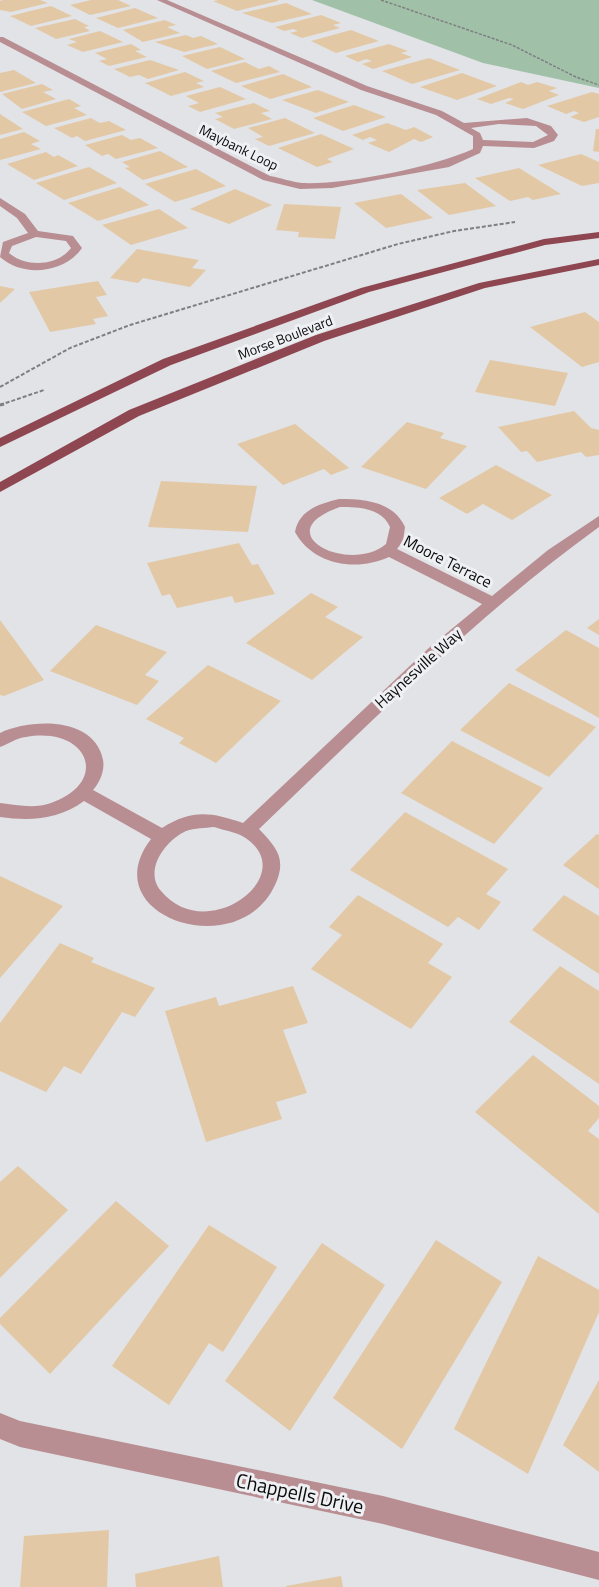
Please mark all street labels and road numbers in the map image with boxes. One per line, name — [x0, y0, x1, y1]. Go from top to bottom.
street label: Maybank Loop — [196, 119, 282, 175]
street label: Morse Boulevard — [235, 309, 335, 365]
street label: Moore Terrace — [400, 528, 496, 594]
street label: Haynesville Way — [369, 622, 467, 714]
street label: Chappells Drive — [233, 1464, 367, 1522]

